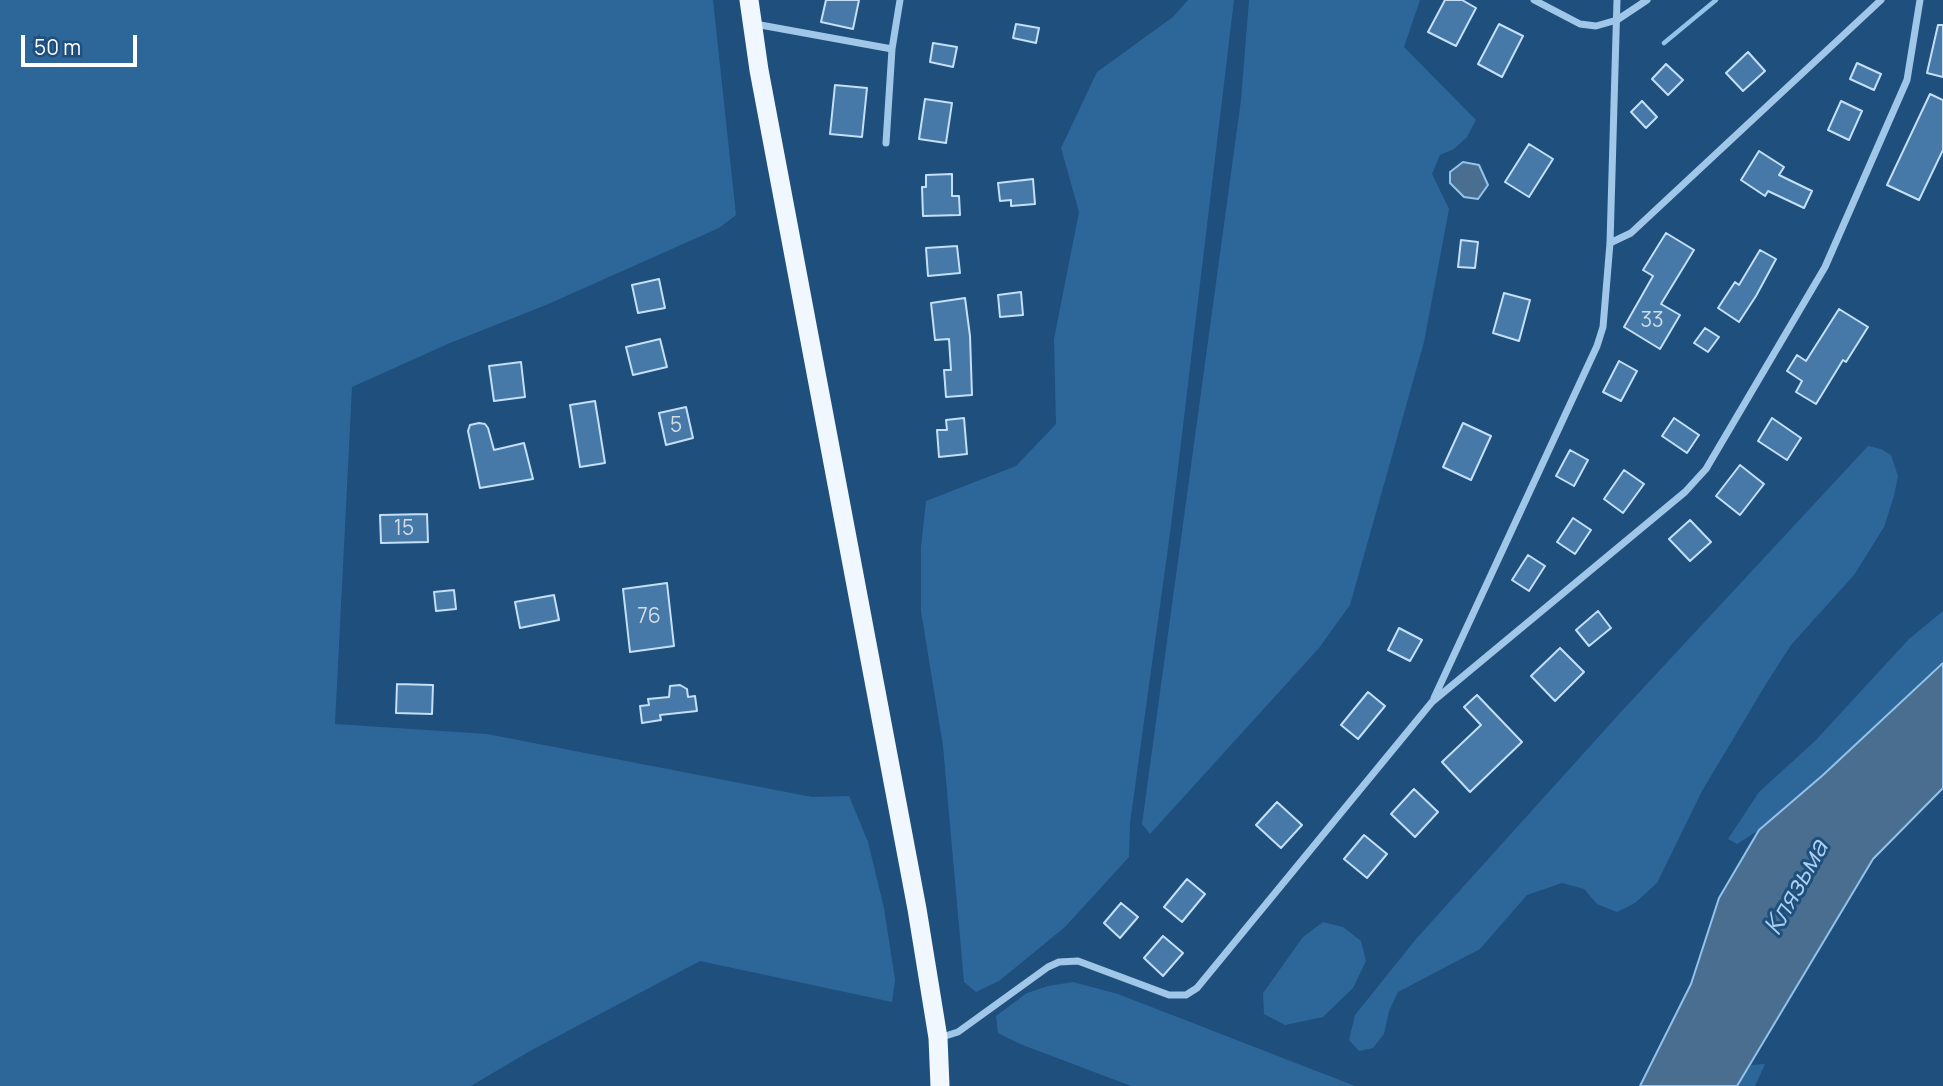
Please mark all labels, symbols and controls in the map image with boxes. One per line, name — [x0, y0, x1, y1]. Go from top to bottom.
scale bar — [24, 21, 140, 65]
text: 50 m — [34, 33, 81, 61]
house number: 33 — [1640, 308, 1664, 334]
house number: 5 — [670, 413, 682, 439]
house number: 15 — [394, 516, 414, 542]
house number: 76 — [637, 604, 661, 630]
water label: Клязьма — [1758, 835, 1836, 941]

